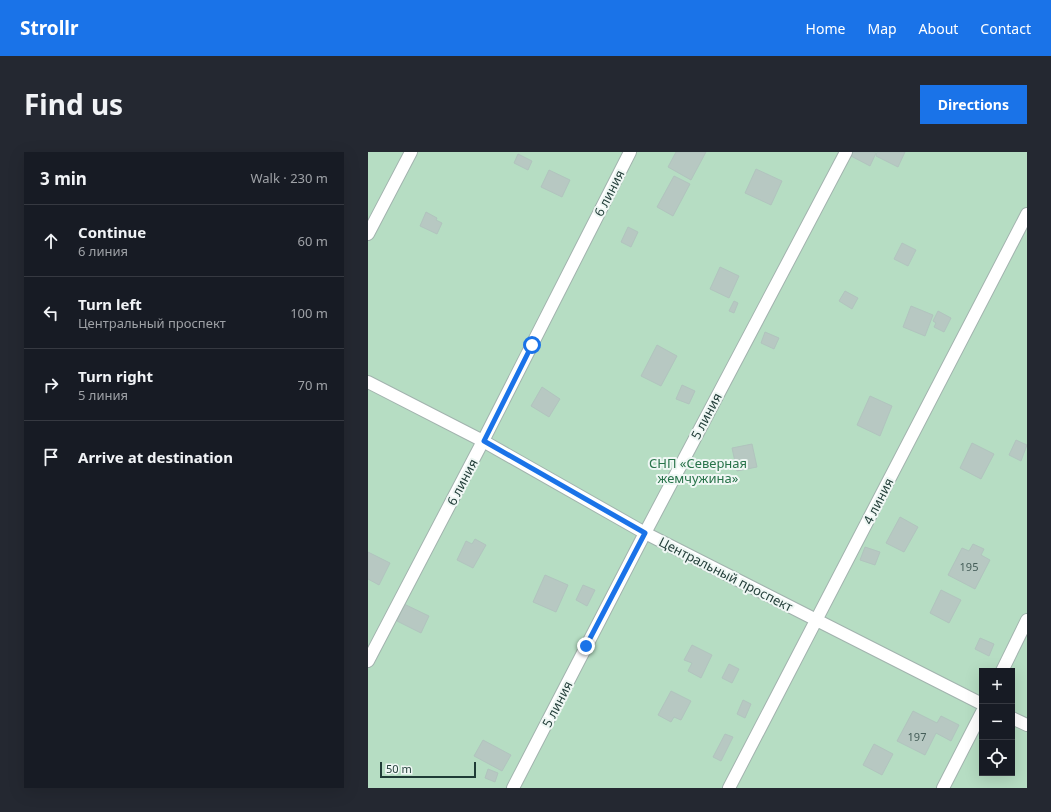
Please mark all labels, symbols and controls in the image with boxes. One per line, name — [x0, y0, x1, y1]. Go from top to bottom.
text: Strollr — [20, 15, 79, 41]
text: Home — [806, 19, 845, 38]
text: Map — [867, 19, 897, 38]
text: About — [919, 19, 958, 38]
text: Contact — [980, 19, 1031, 38]
text: Find us — [24, 85, 123, 123]
button: Directions — [920, 85, 1027, 124]
text: 3 min — [40, 167, 87, 190]
street label: 6 линия — [590, 167, 628, 219]
text: Walk · 230 m — [250, 169, 328, 187]
text: Continue — [78, 222, 146, 242]
icon: ahead — [40, 230, 62, 252]
text: 60 m — [298, 232, 328, 250]
text: 6 линия — [78, 242, 128, 260]
text: Turn left — [78, 294, 142, 314]
icon: left — [40, 302, 62, 324]
text: 100 m — [290, 304, 328, 322]
text: Центральный проспект — [78, 314, 226, 332]
route start — [523, 336, 541, 354]
text: Turn right — [78, 366, 153, 386]
icon: right — [40, 374, 62, 396]
text: 70 m — [298, 376, 328, 394]
text: 5 линия — [78, 386, 128, 404]
street label: 5 линия — [686, 390, 726, 442]
icon: arrive — [40, 446, 62, 468]
text: Arrive at destination — [78, 447, 233, 467]
park label: СНП «Северная жемчужина» — [649, 454, 747, 487]
street label: 6 линия — [442, 456, 482, 508]
street label: 4 линия — [859, 475, 897, 527]
street label: Центральный проспект — [656, 532, 796, 616]
house number: 195 — [960, 559, 978, 574]
route end — [577, 637, 595, 655]
map controls — [979, 668, 1015, 776]
button: + — [979, 668, 1015, 704]
street label: 5 линия — [538, 678, 576, 730]
button: − — [979, 704, 1015, 740]
house number: 197 — [908, 729, 926, 744]
button: locate — [979, 740, 1015, 776]
scale bar — [380, 760, 476, 779]
text: 50 m — [386, 761, 412, 776]

